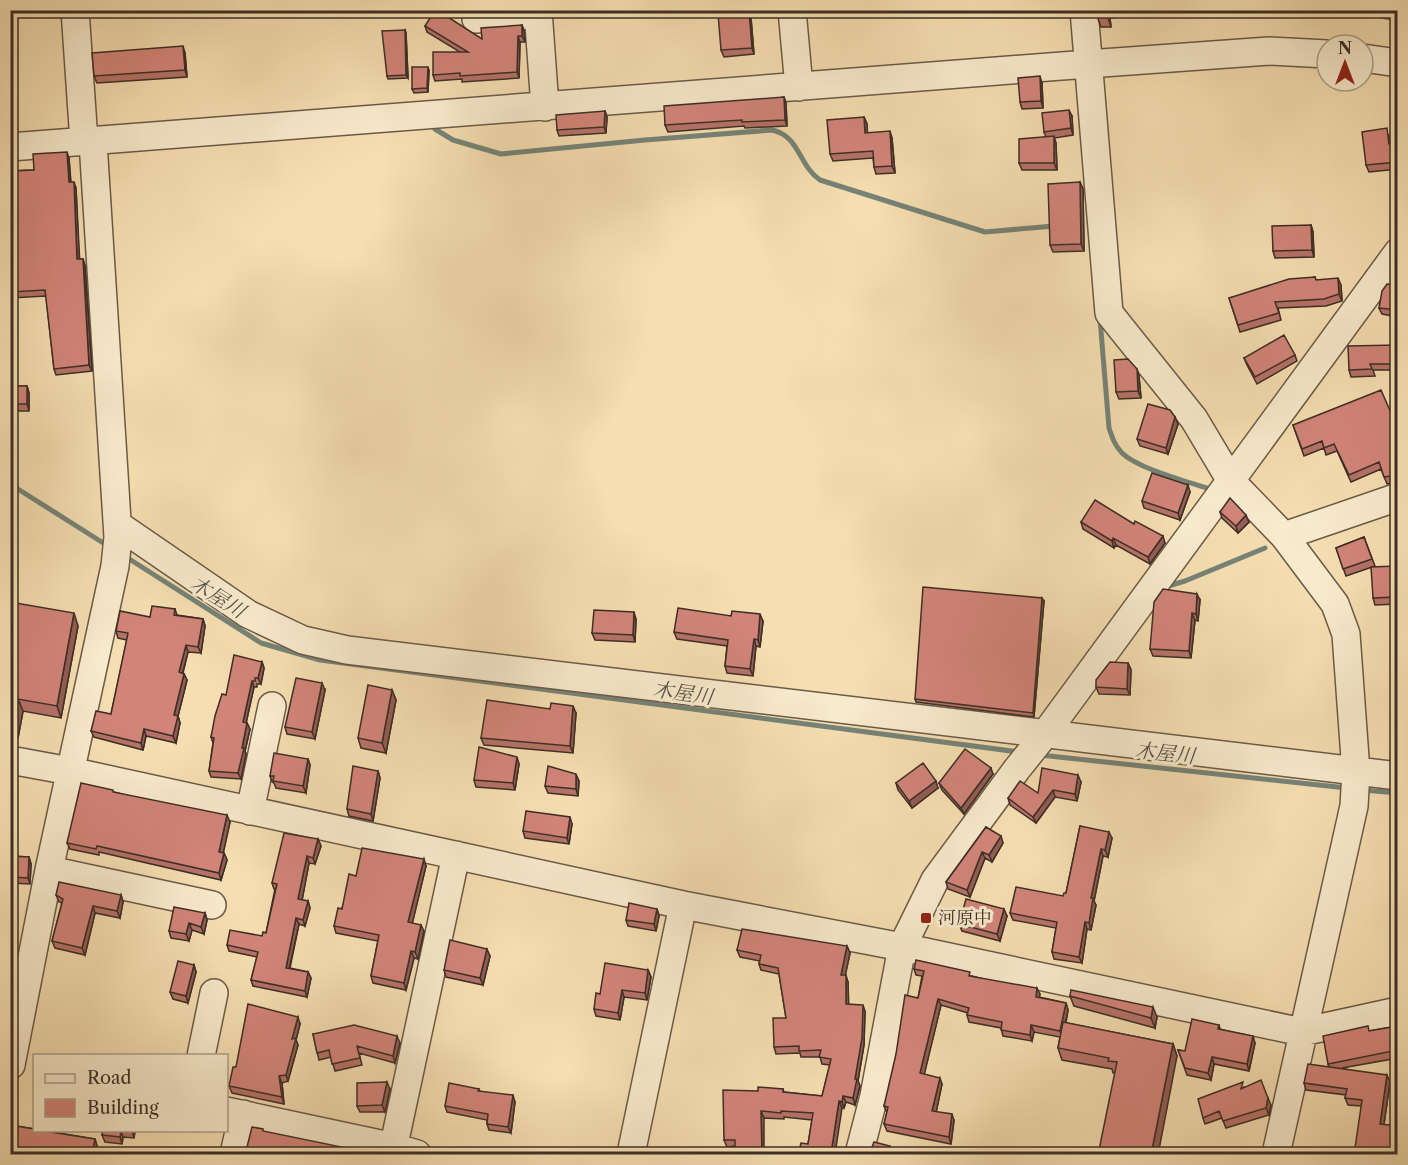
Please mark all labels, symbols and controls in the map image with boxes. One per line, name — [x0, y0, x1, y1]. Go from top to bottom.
north arrow — [1315, 33, 1375, 93]
text: N — [1338, 38, 1352, 58]
water label: 木屋川 — [186, 571, 251, 624]
water label: 木屋川 — [652, 677, 716, 709]
water label: 木屋川 — [1134, 738, 1198, 768]
place label: 河原中 — [938, 907, 992, 929]
marker: 河原中 — [919, 911, 933, 925]
legend — [33, 1054, 228, 1132]
text: Road — [87, 1067, 132, 1089]
text: Building — [87, 1097, 159, 1119]

